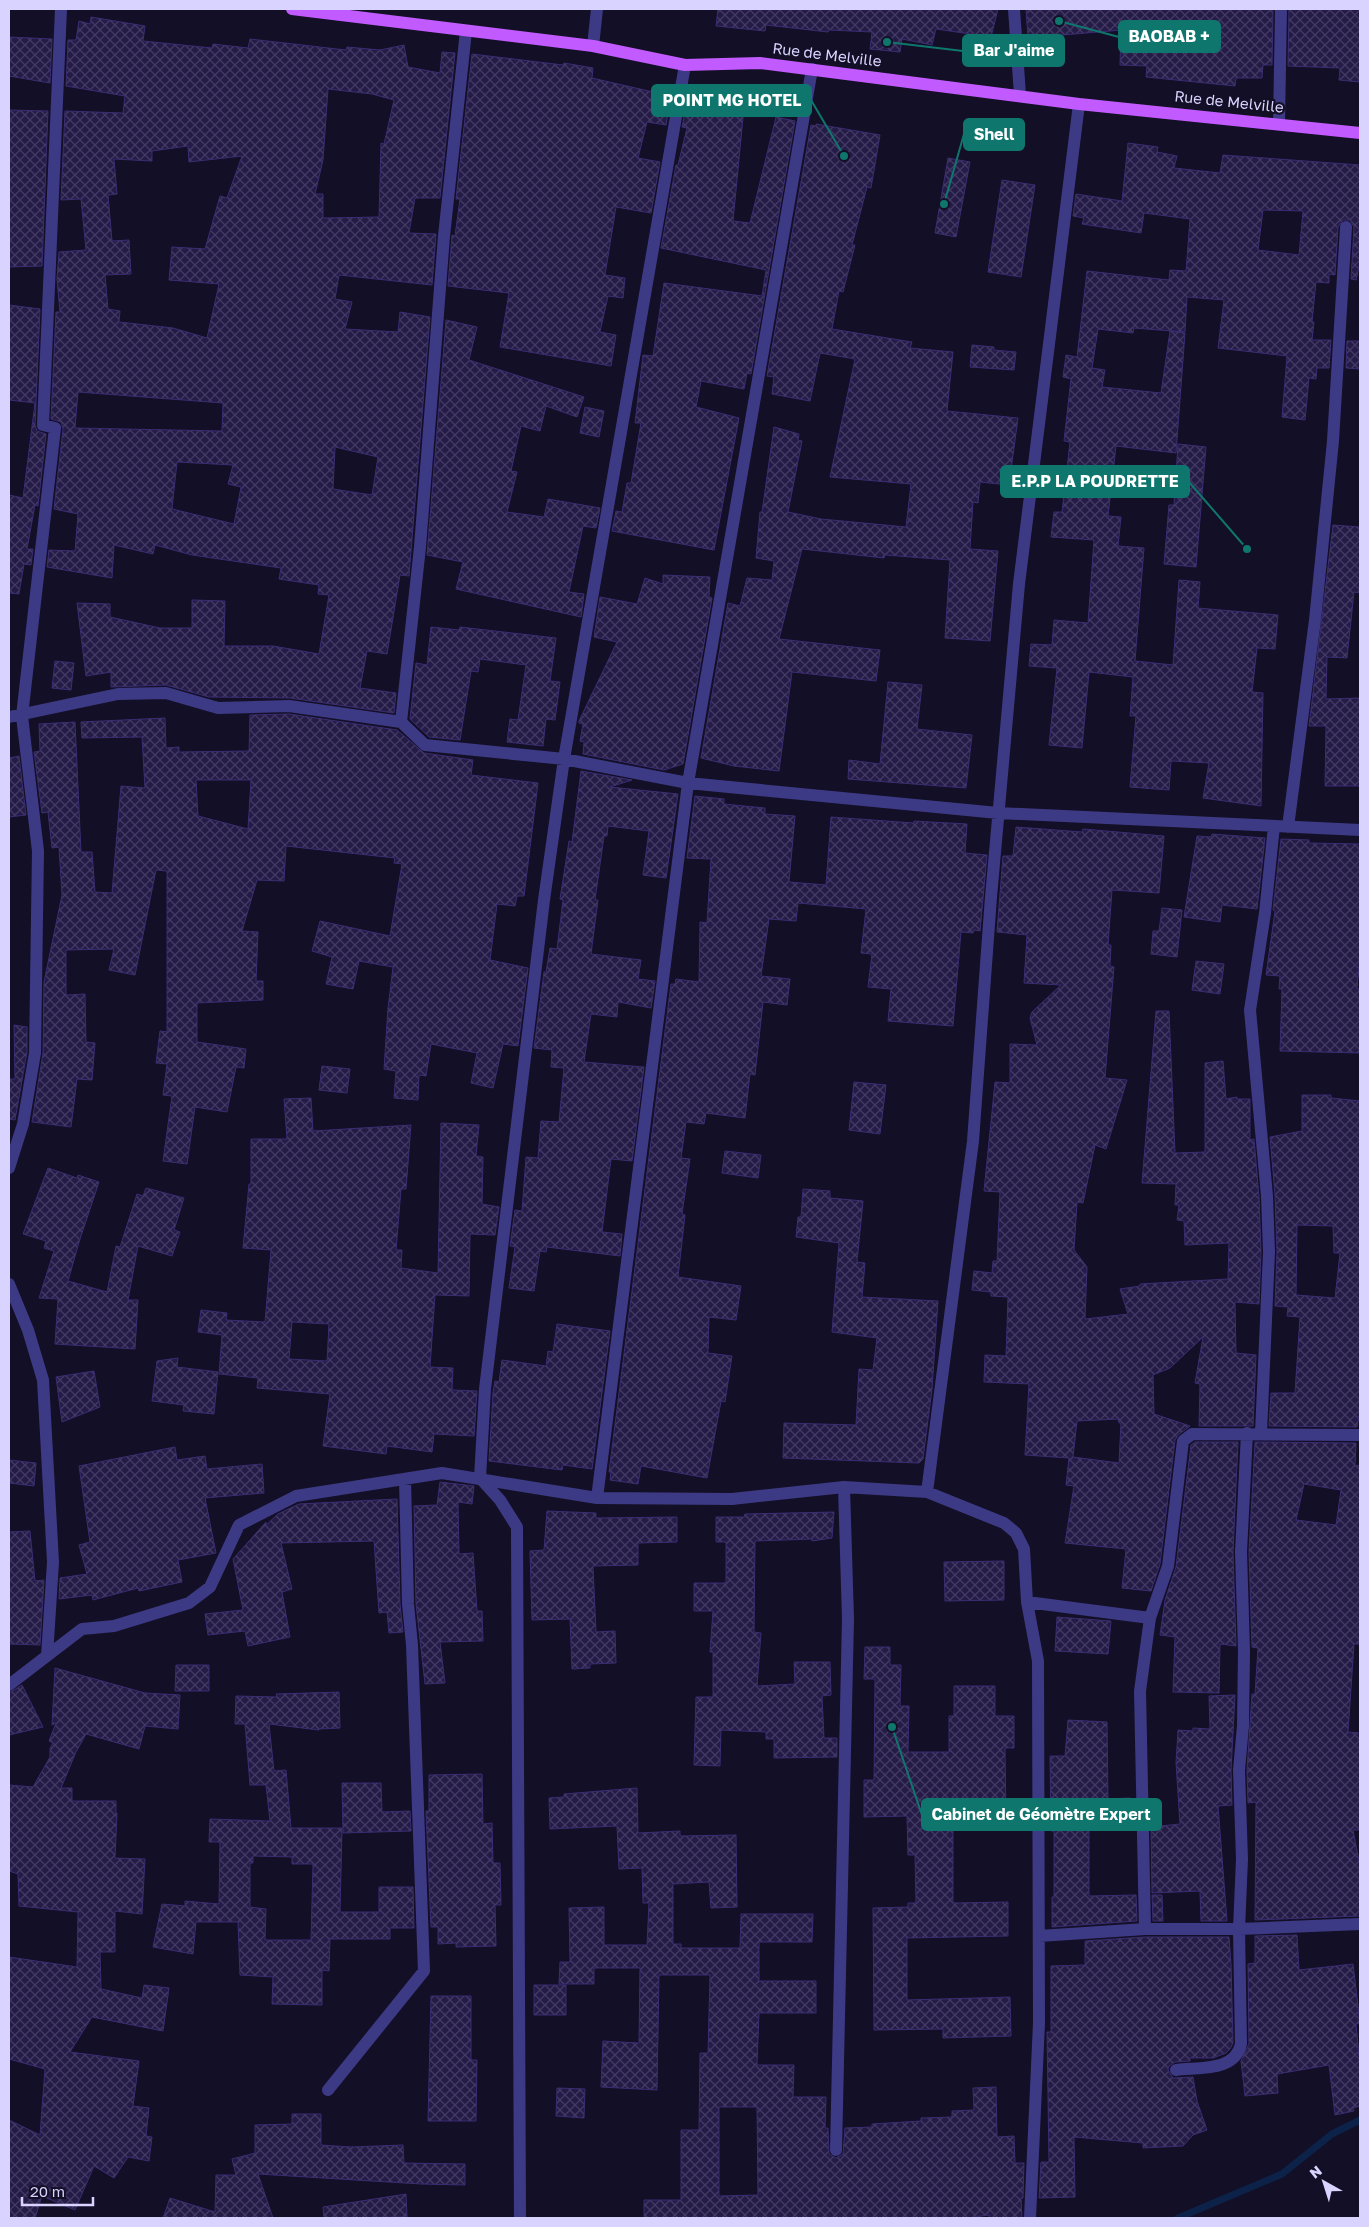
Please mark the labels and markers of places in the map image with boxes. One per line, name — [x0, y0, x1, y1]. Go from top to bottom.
callout: BAOBAB + — [1119, 21, 1220, 52]
callout: Bar J'aime — [963, 35, 1064, 66]
callout: POINT MG HOTEL — [652, 85, 811, 116]
callout: Shell — [964, 119, 1024, 150]
callout: E.P.P LA POUDRETTE — [1001, 466, 1189, 497]
callout: Cabinet de Géomètre Expert — [922, 1799, 1161, 1830]

